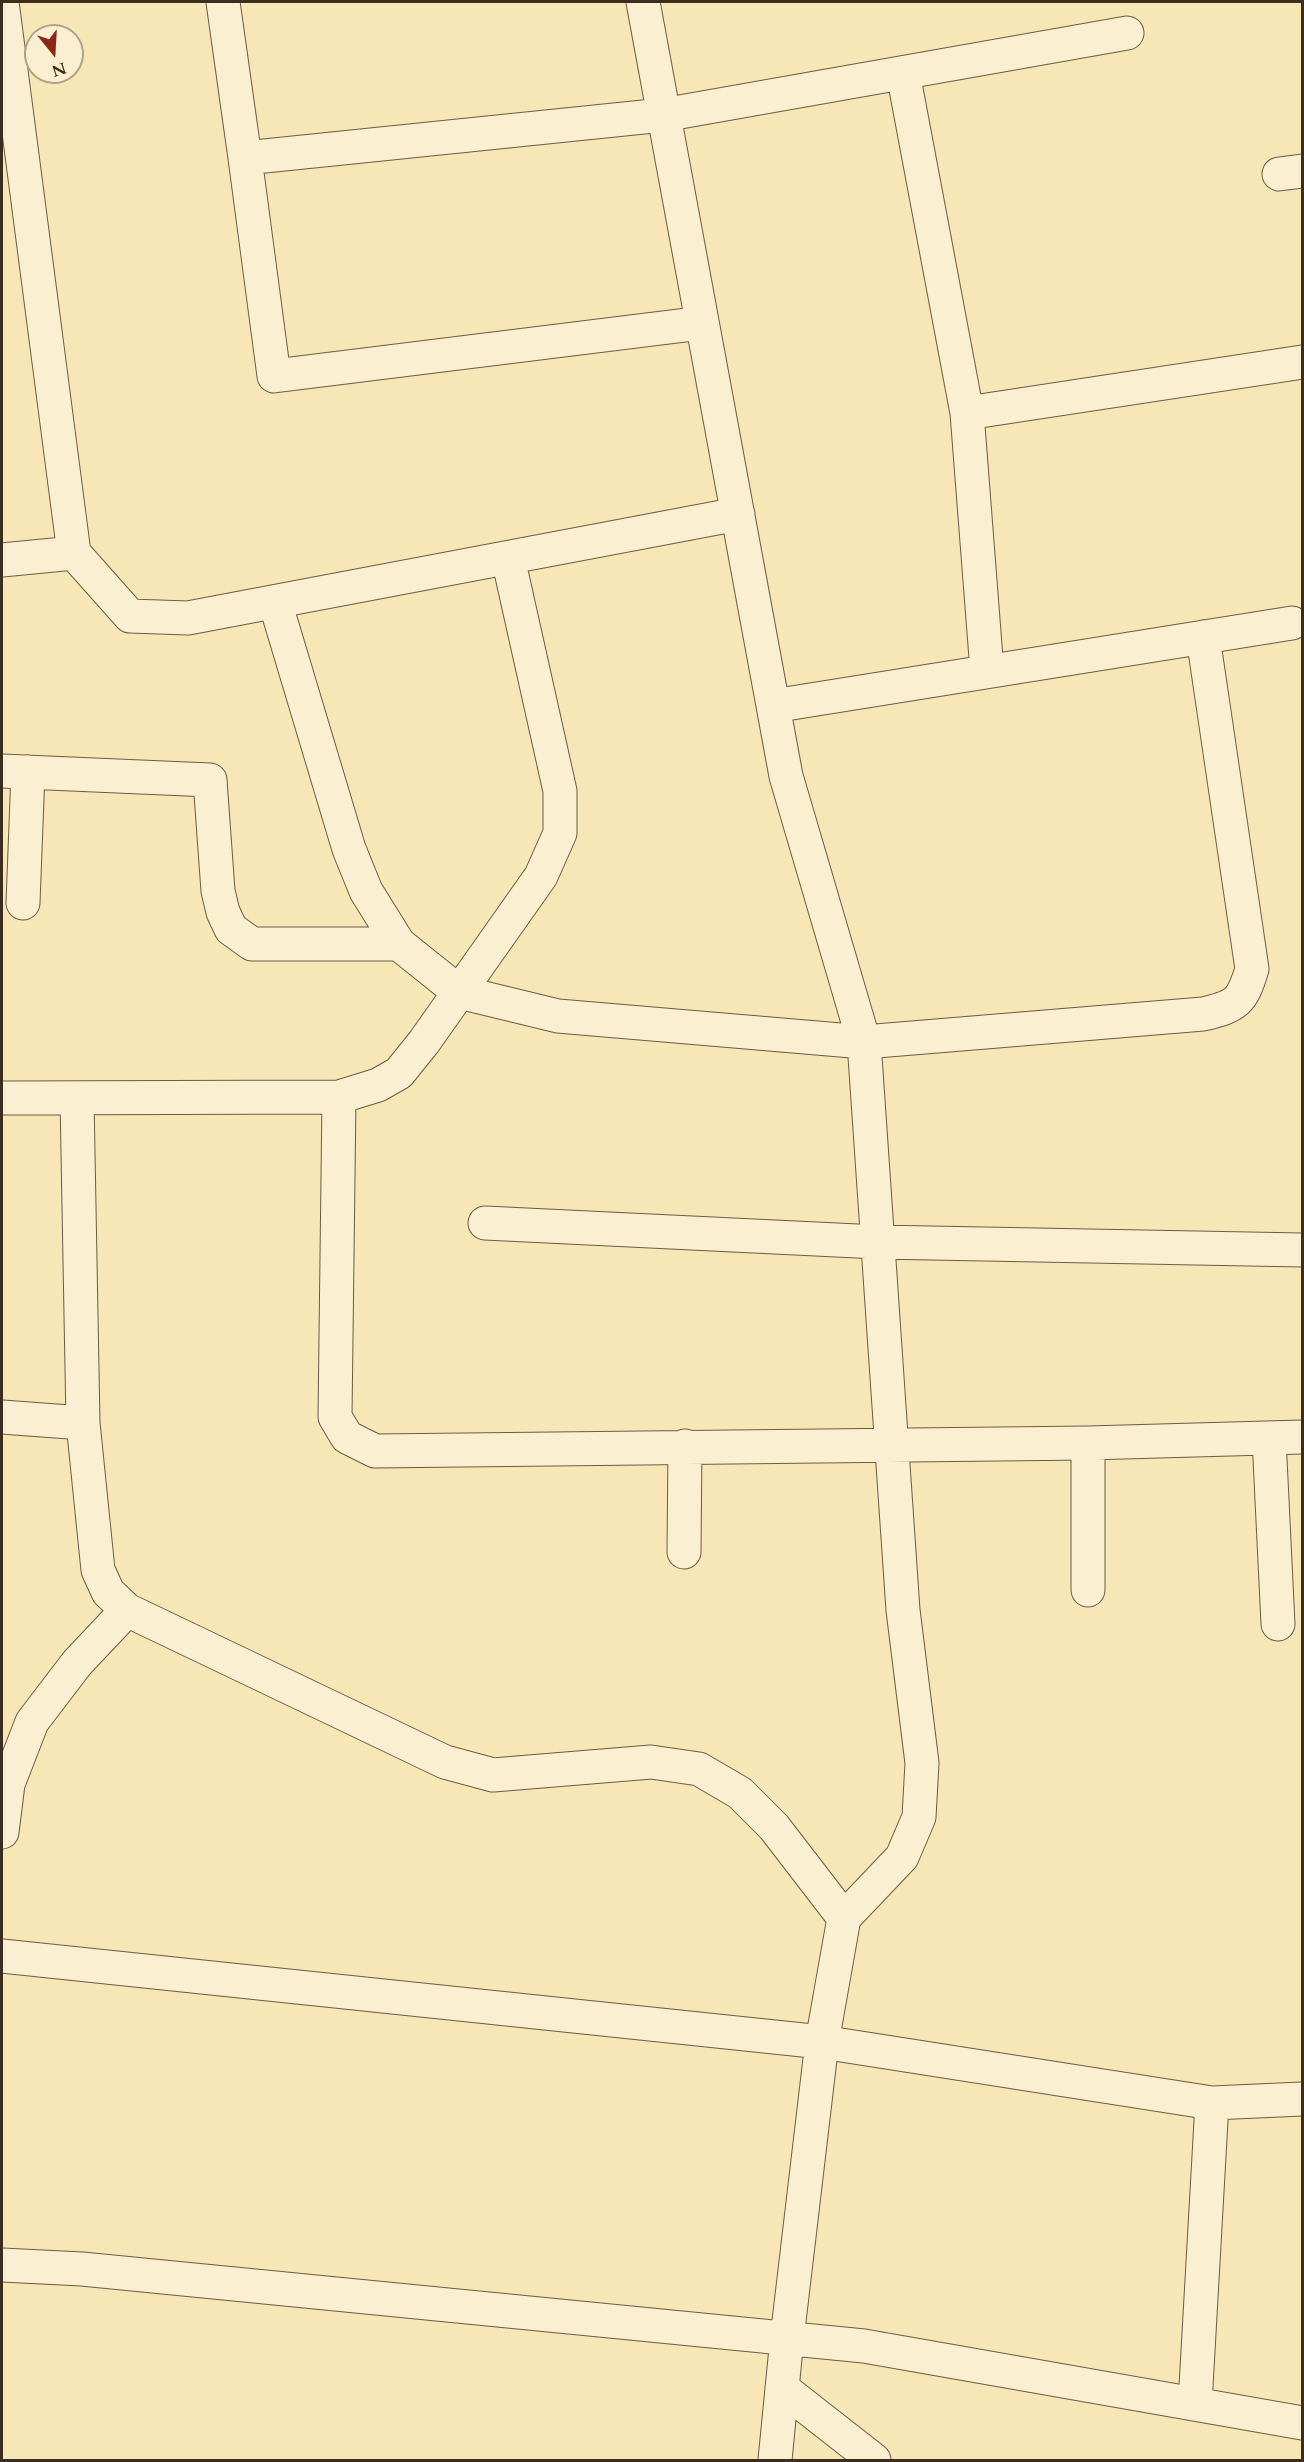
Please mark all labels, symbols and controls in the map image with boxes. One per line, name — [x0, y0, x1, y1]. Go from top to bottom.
north arrow — [24, 24, 84, 84]
text: N — [49, 57, 69, 82]

